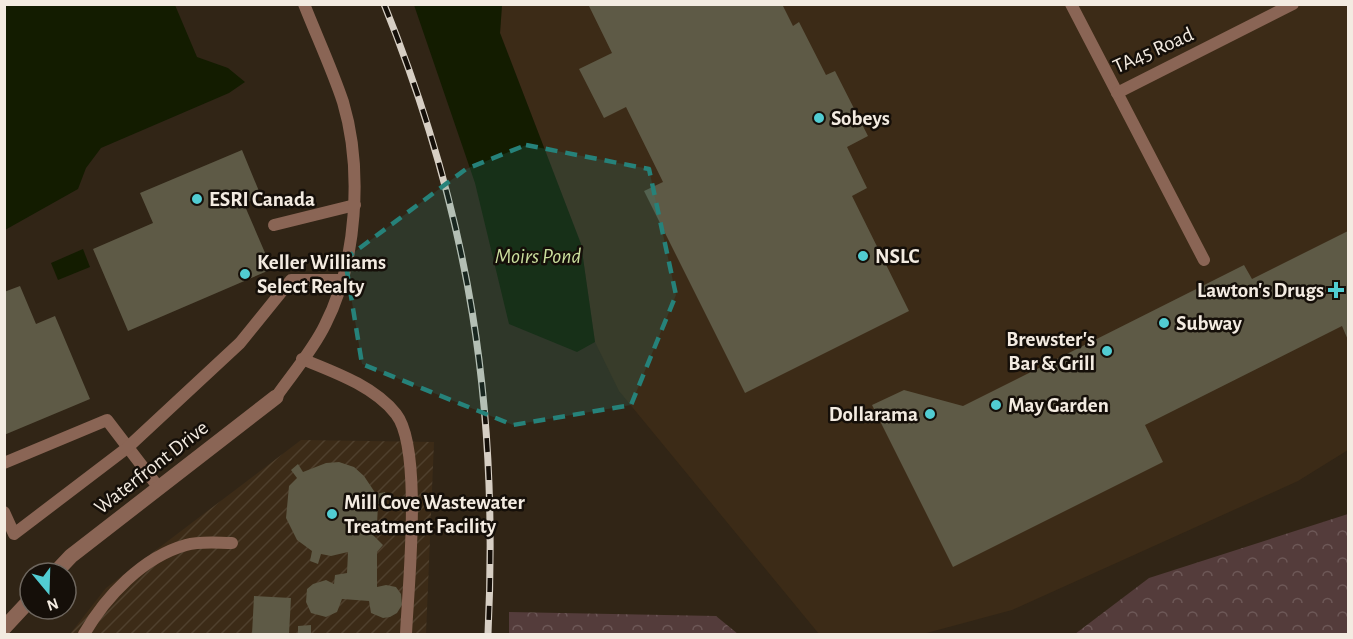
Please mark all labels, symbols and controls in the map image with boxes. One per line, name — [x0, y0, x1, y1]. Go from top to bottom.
street label: TA45 Road — [1110, 23, 1197, 77]
place label: Sobeys — [831, 108, 890, 129]
marker: Sobeys — [812, 111, 826, 125]
place label: ESRI Canada — [209, 189, 315, 210]
marker: ESRI Canada — [190, 192, 204, 206]
water label: Moirs Pond — [495, 245, 582, 267]
place label: NSLC — [875, 246, 919, 267]
marker: NSLC — [856, 249, 870, 263]
place label: Keller Williams Select Realty — [257, 252, 386, 297]
marker: Keller Williams Select Realty — [238, 267, 252, 281]
place label: Lawton's Drugs — [1197, 280, 1324, 301]
marker: Lawton's Drugs — [1329, 283, 1343, 297]
place label: Subway — [1176, 313, 1242, 334]
marker: Subway — [1157, 316, 1171, 330]
place label: Brewster's Bar & Grill — [1006, 329, 1095, 374]
marker: Brewster's Bar & Grill — [1100, 344, 1114, 358]
place label: May Garden — [1008, 395, 1109, 416]
marker: May Garden — [989, 398, 1003, 412]
place label: Dollarama — [829, 404, 918, 425]
marker: Dollarama — [923, 407, 937, 421]
street label: Waterfront Drive — [90, 417, 212, 518]
place label: Mill Cove Wastewater Treatment Facility — [344, 492, 525, 537]
marker: Mill Cove Wastewater Treatment Facility — [325, 507, 339, 521]
north arrow — [18, 561, 78, 621]
text: N — [45, 595, 60, 614]

